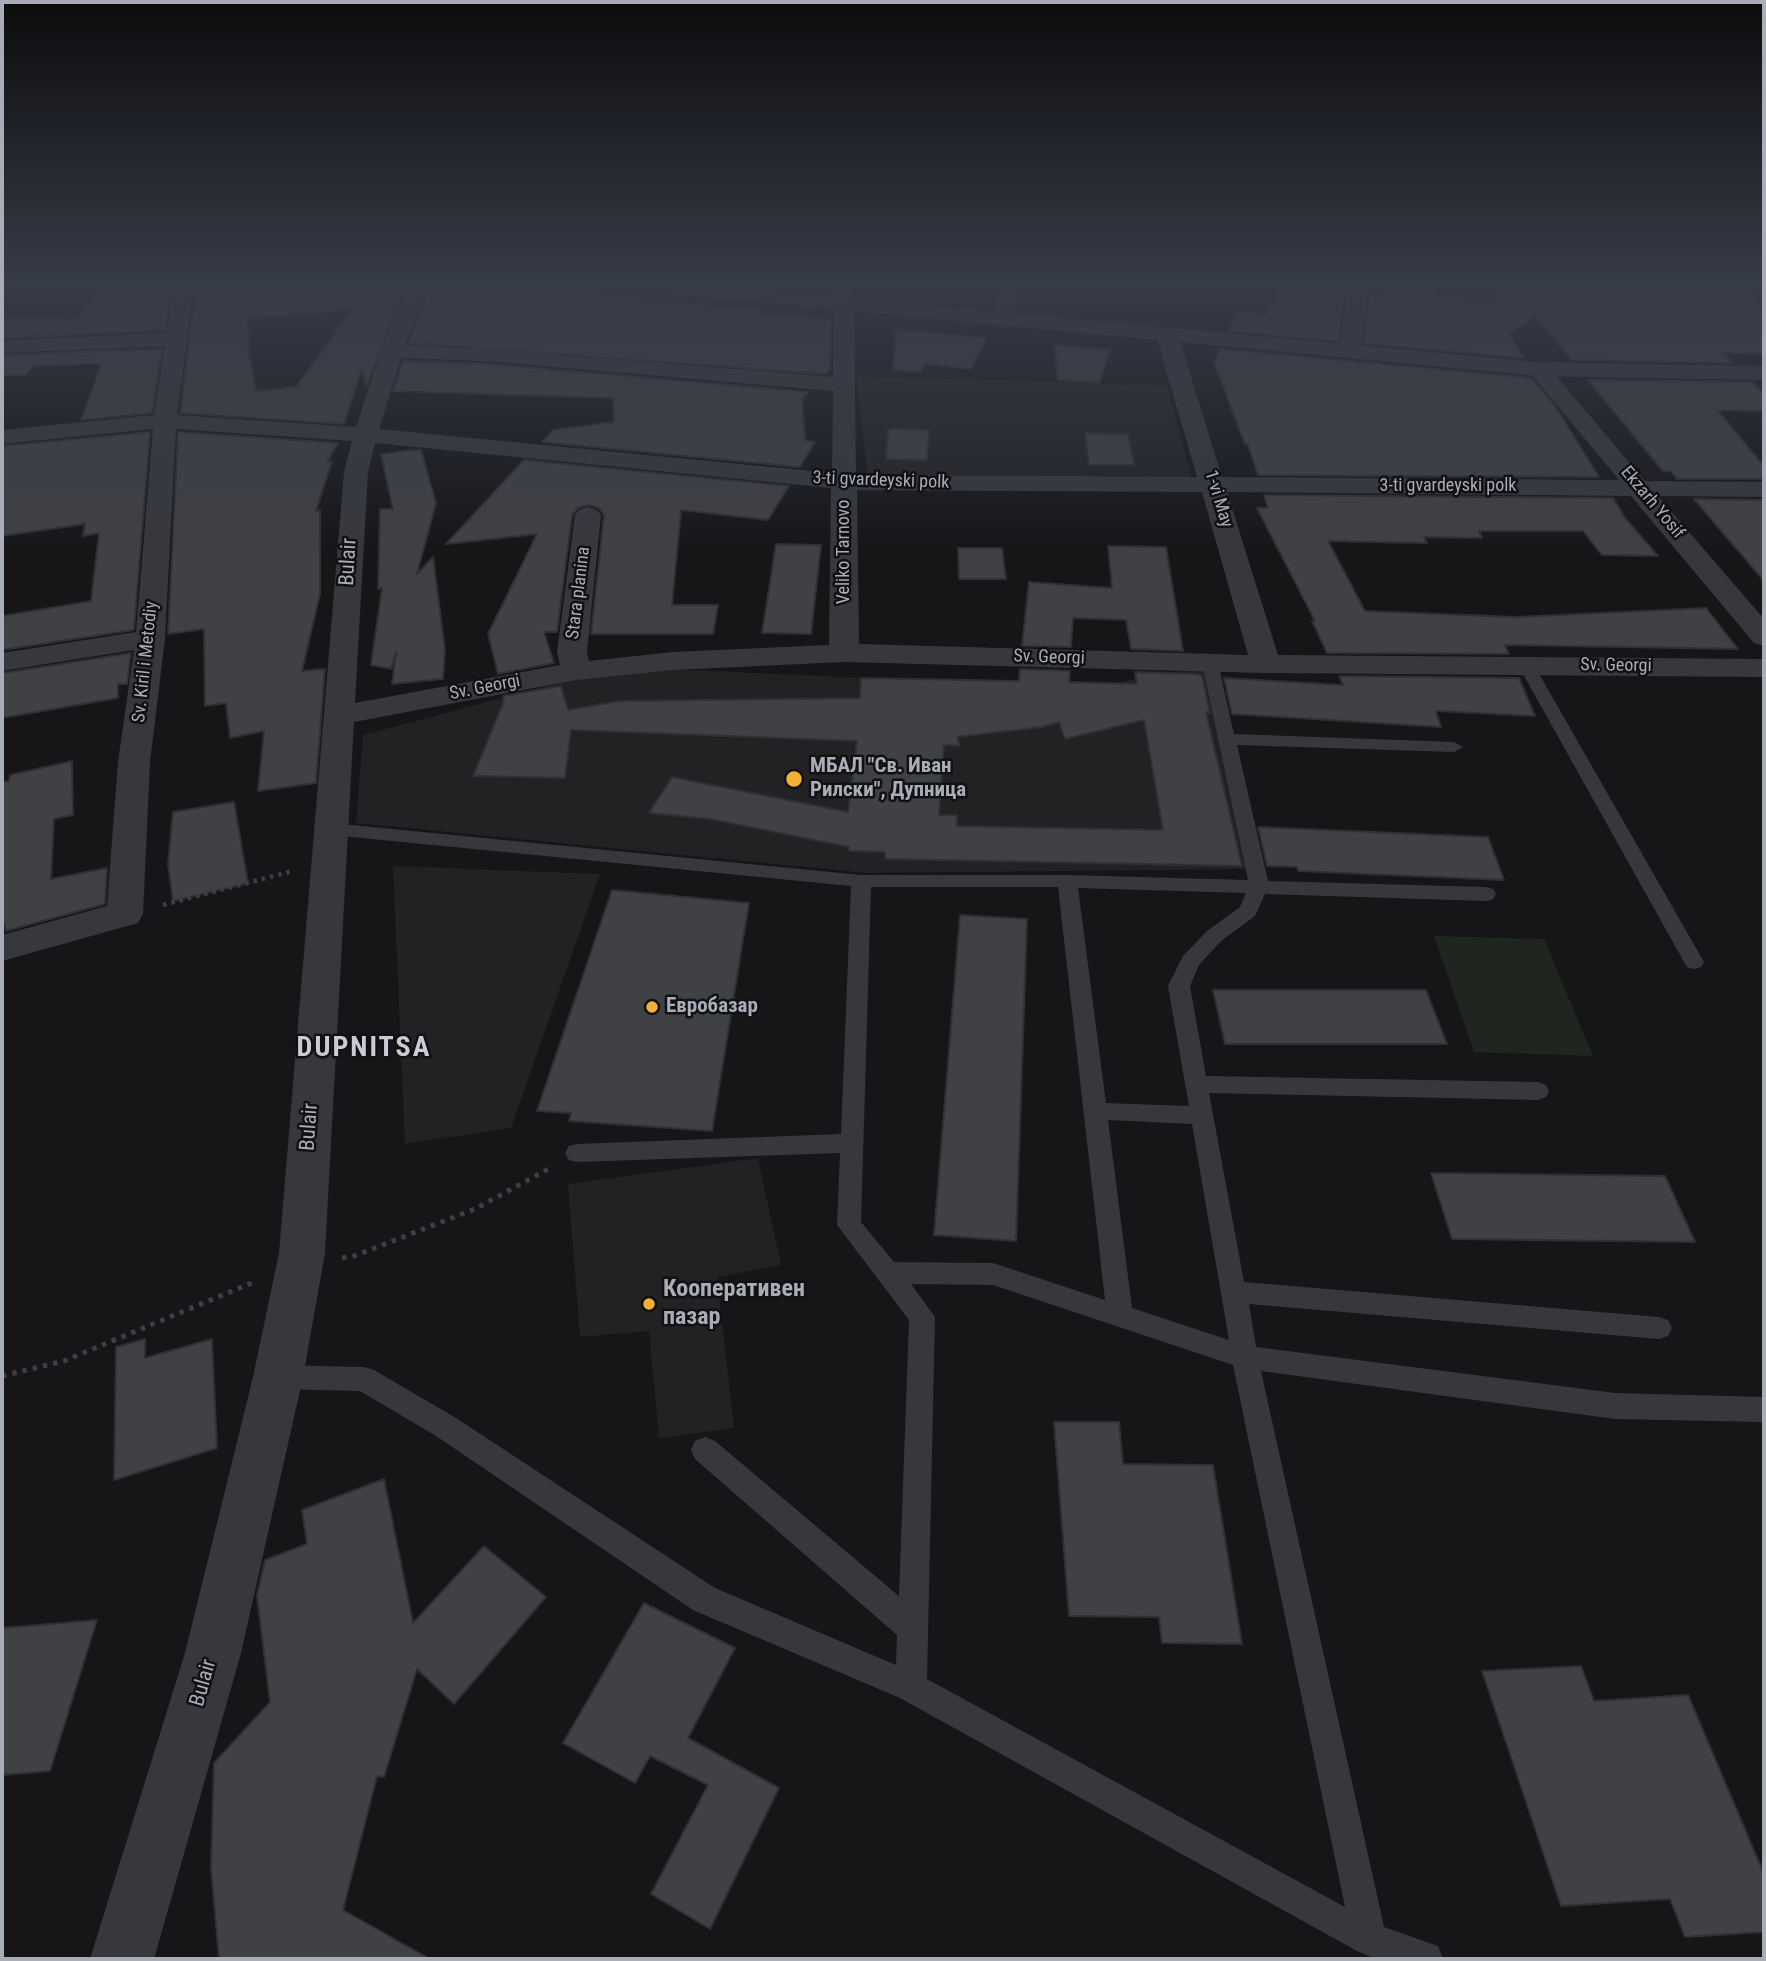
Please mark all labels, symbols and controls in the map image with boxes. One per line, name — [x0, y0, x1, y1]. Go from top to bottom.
street label: Ekzarh Yosif — [1615, 462, 1689, 544]
street label: 3-ti gvardeyski polk — [812, 468, 950, 494]
street label: 1-vi May — [1199, 468, 1237, 530]
street label: 3-ti gvardeyski polk — [1380, 475, 1516, 497]
street label: Veliko Tarnovo — [833, 500, 855, 604]
street label: Bulair — [335, 538, 363, 586]
street label: Stara planina — [563, 546, 595, 640]
street label: Sv. Kiril i Metodiy — [129, 600, 163, 724]
street label: Sv. Georgi — [1013, 646, 1085, 670]
street label: Sv. Georgi — [1580, 655, 1652, 677]
street label: Sv. Georgi — [448, 671, 522, 705]
place label: МБАЛ "Св. Иван Рилски", Дупница — [810, 754, 966, 804]
marker: МБАЛ "Св. Иван Рилски", Дупница — [784, 769, 804, 789]
place label: Евробазар — [666, 994, 758, 1020]
marker: Евробазар — [644, 999, 660, 1015]
district label: DUPNITSA — [298, 1032, 430, 1066]
street label: Bulair — [296, 1102, 324, 1152]
place label: Кооперативен пазар — [663, 1276, 805, 1332]
marker: Кооперативен пазар — [641, 1296, 657, 1312]
street label: Bulair — [185, 1657, 223, 1709]

